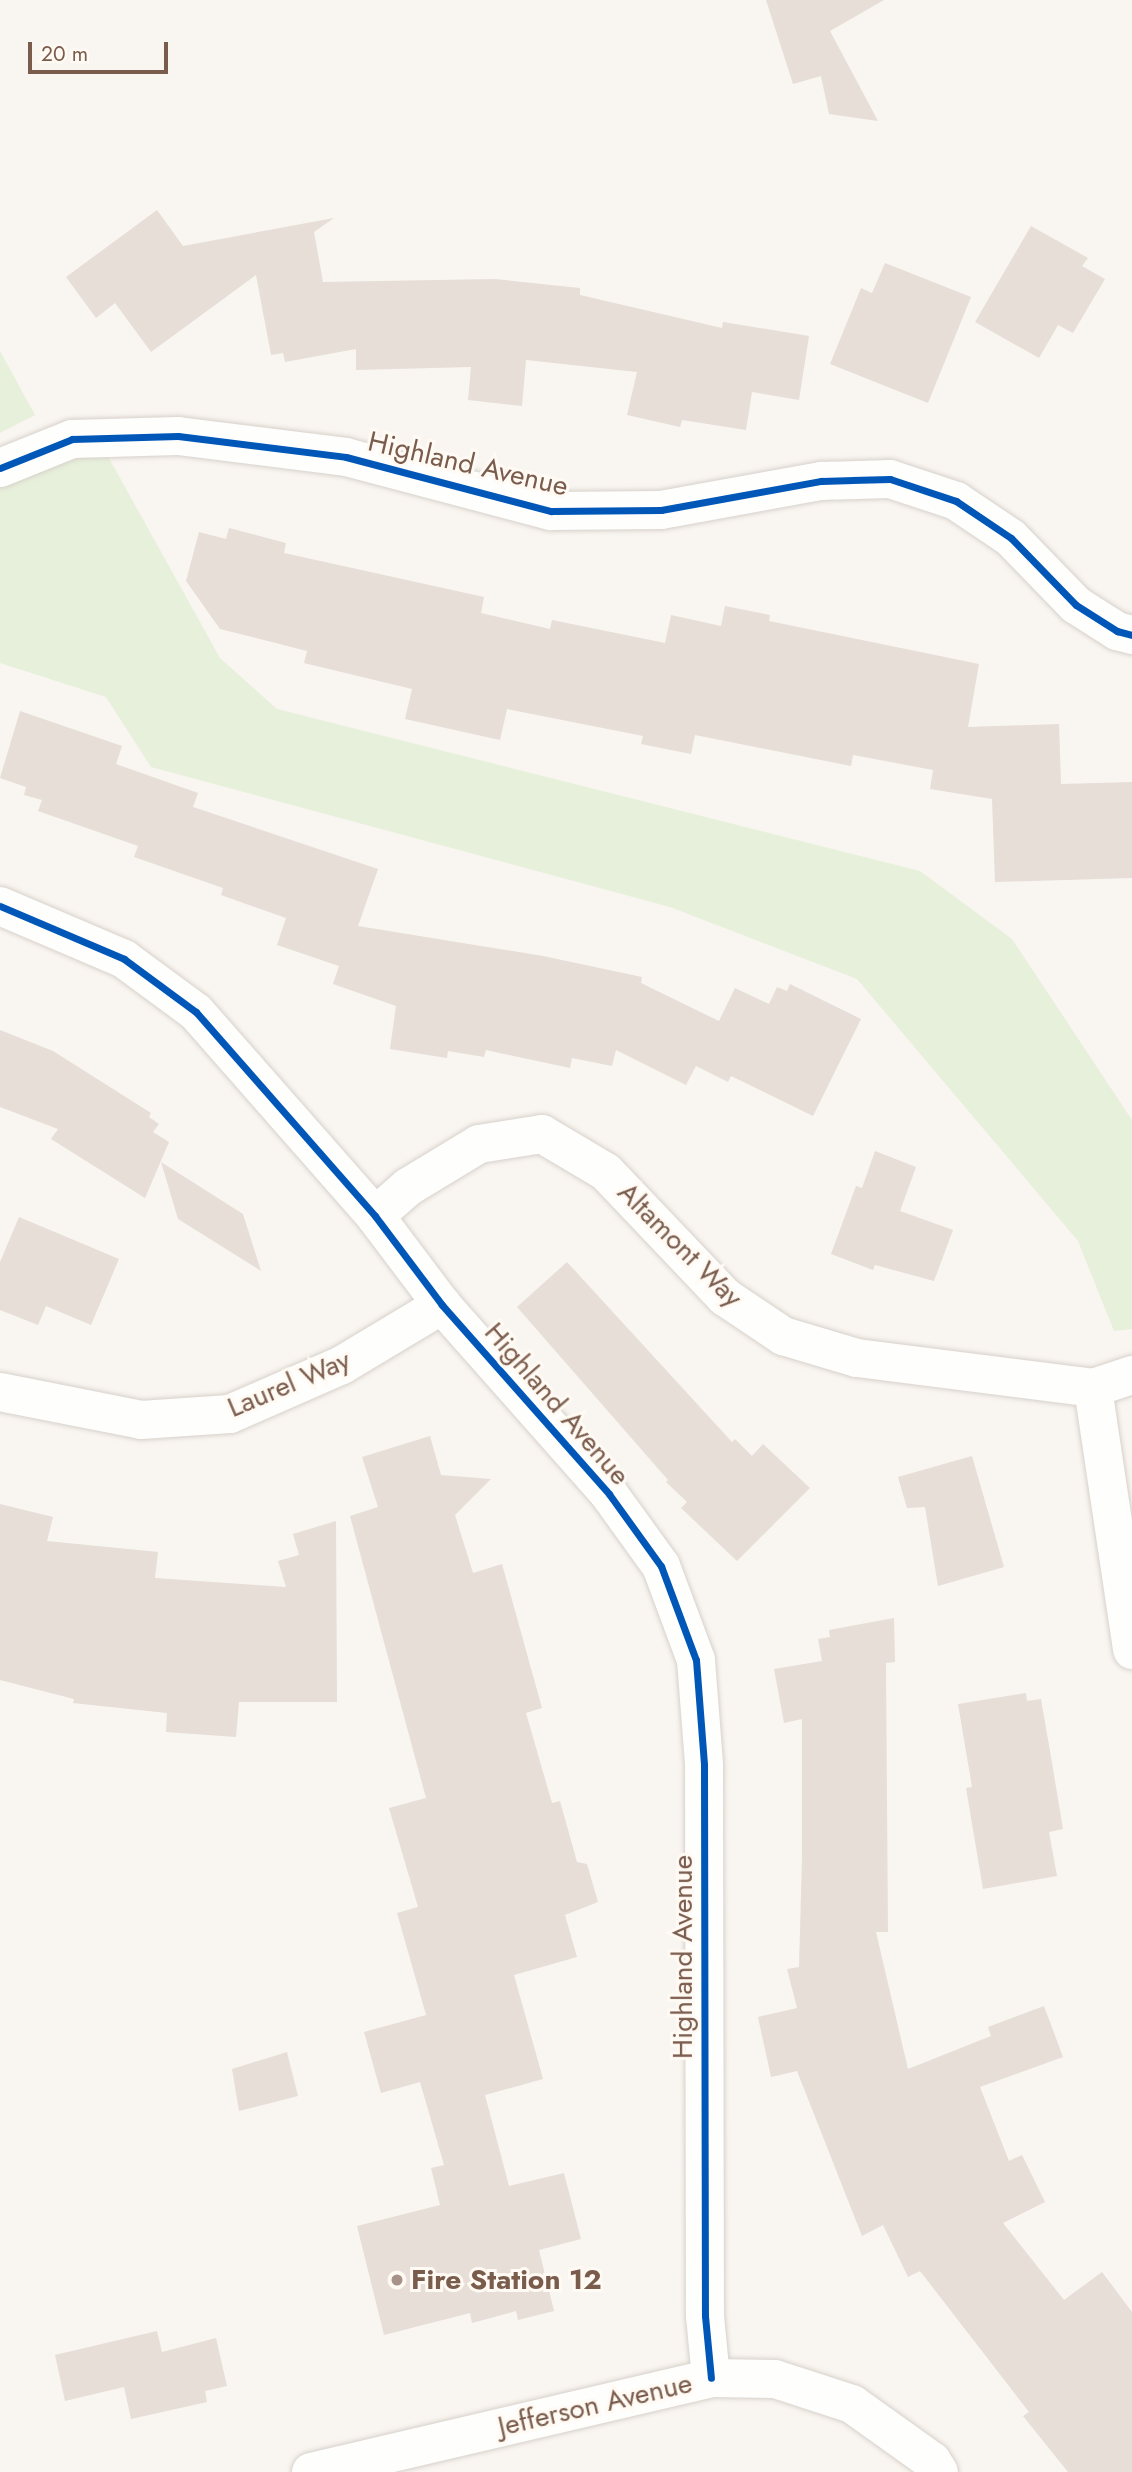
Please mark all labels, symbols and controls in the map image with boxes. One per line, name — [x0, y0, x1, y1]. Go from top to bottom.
scale bar — [32, 28, 172, 72]
text: 20 m — [41, 39, 88, 69]
street label: Highland Avenue — [365, 425, 571, 503]
street label: Altamont Way — [611, 1176, 749, 1314]
street label: Highland Avenue — [477, 1316, 637, 1492]
street label: Laurel Way — [223, 1343, 355, 1425]
street label: Highland Avenue — [666, 1855, 700, 2059]
place label: Fire Station 12 — [411, 2263, 602, 2297]
marker: Fire Station 12 — [389, 2272, 405, 2288]
street label: Jefferson Avenue — [495, 2366, 695, 2444]

